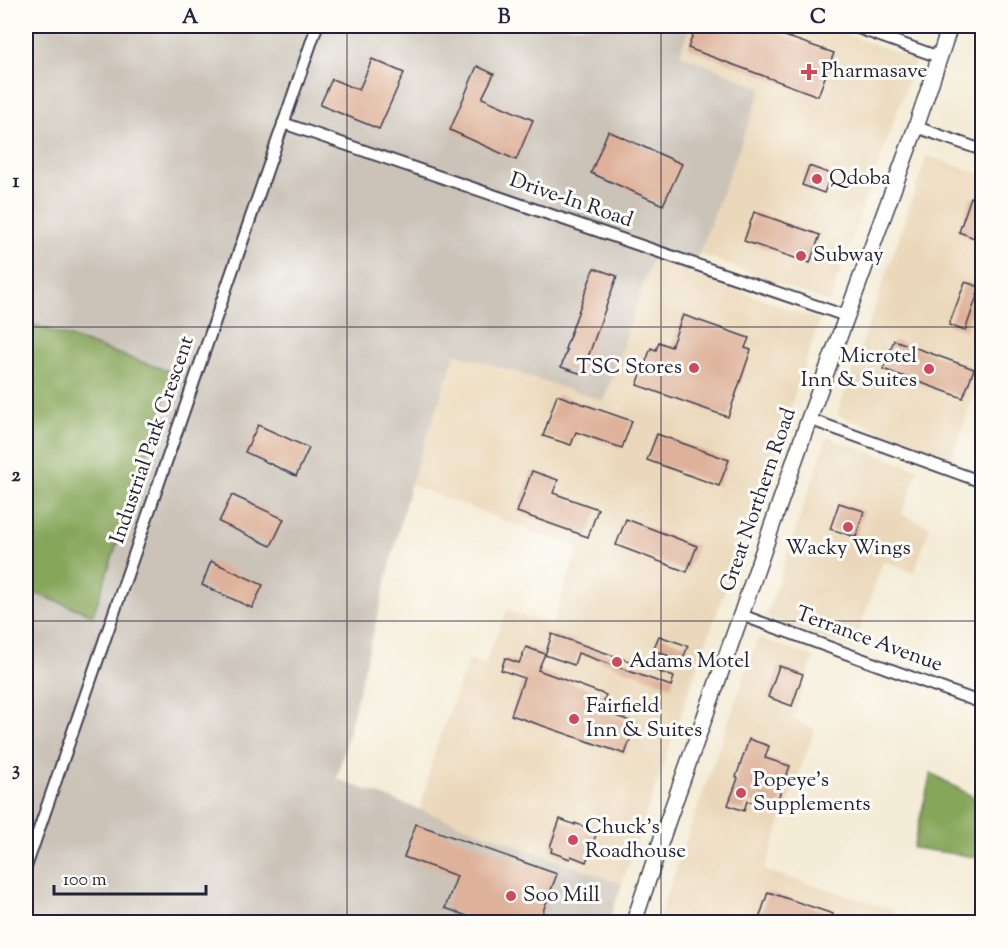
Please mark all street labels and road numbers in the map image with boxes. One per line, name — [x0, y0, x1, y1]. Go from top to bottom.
street label: Drive-In Road — [505, 166, 637, 236]
street label: Industrial Park Crescent — [103, 332, 203, 548]
street label: Great Northern Road — [713, 404, 805, 596]
street label: Terrance Avenue — [791, 600, 947, 680]

